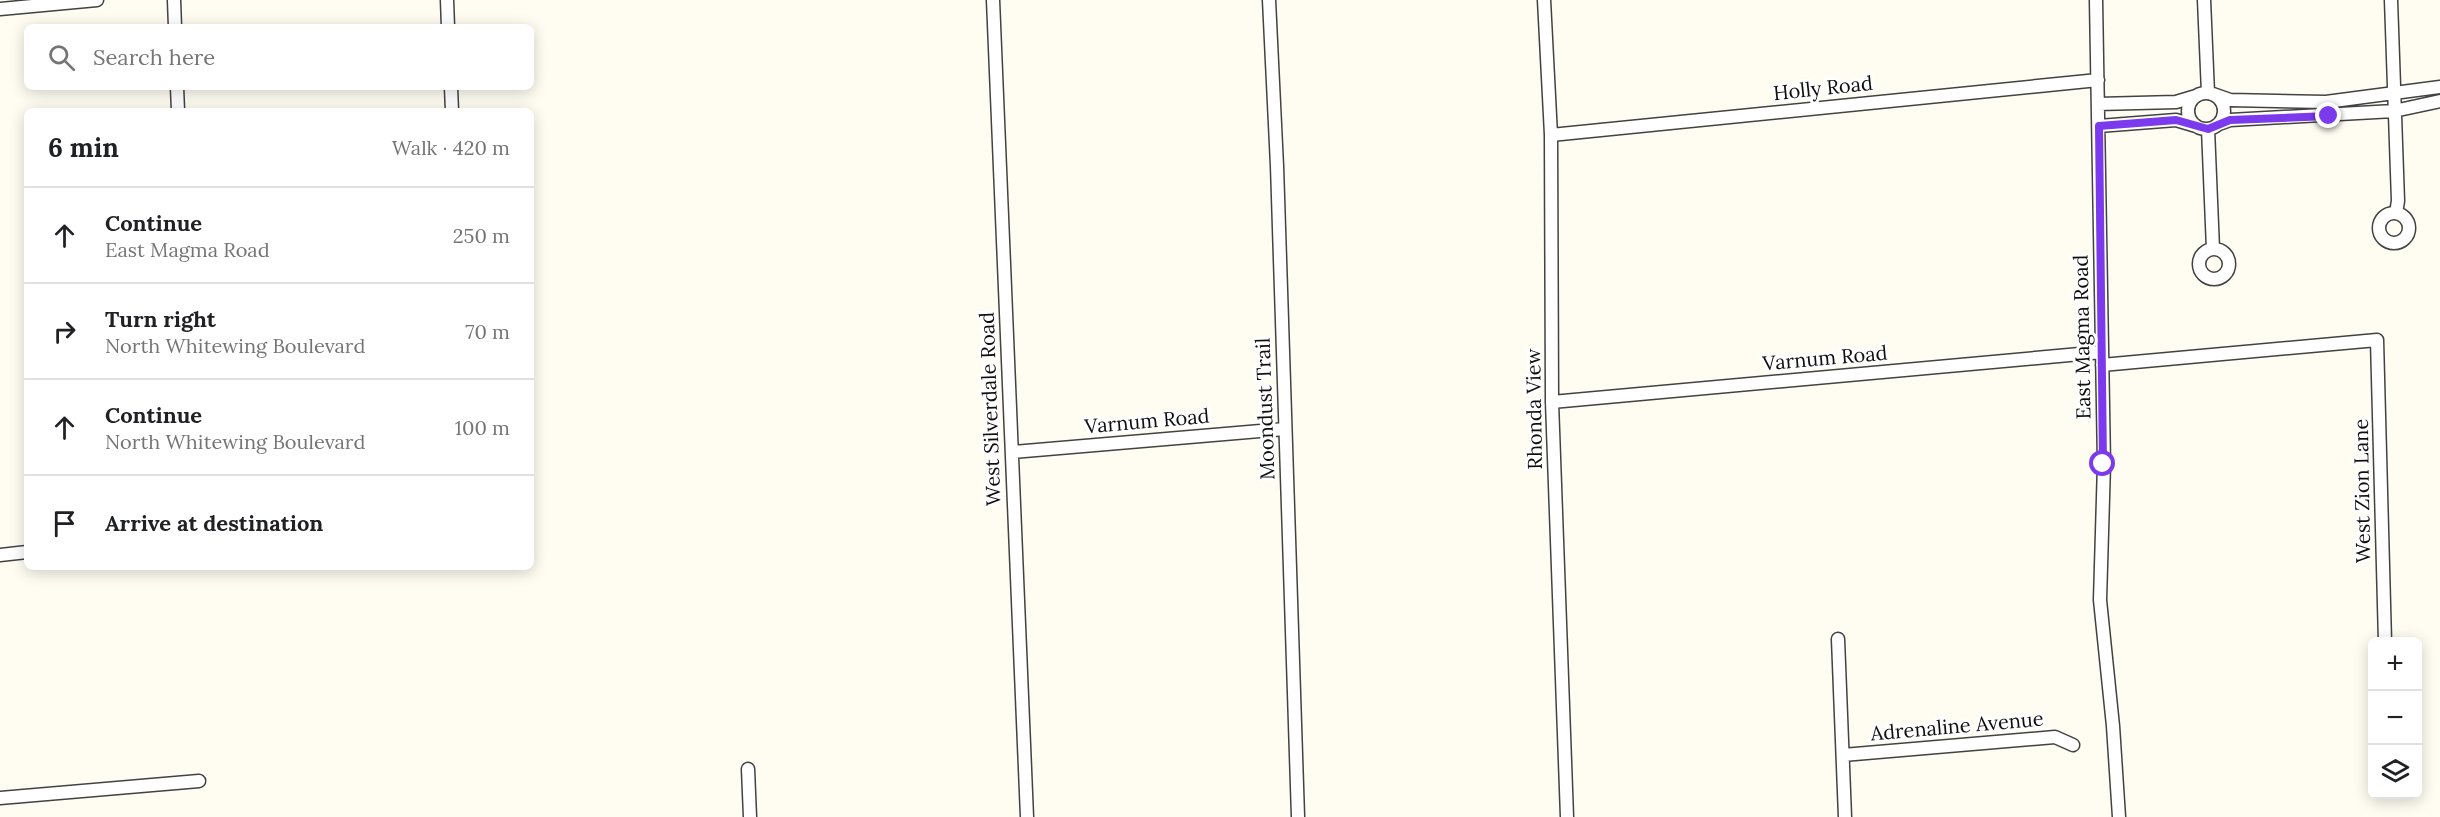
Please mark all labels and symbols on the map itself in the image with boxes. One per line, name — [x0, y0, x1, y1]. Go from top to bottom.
street label: Holly Road — [1772, 70, 1874, 105]
route end — [2315, 102, 2341, 128]
street label: East Magma Road — [2068, 254, 2095, 420]
street label: West Silverdale Road — [974, 312, 1005, 506]
street label: Moondust Trail — [1250, 337, 1279, 481]
street label: Varnum Road — [1761, 340, 1888, 375]
street label: Rhonda View — [1520, 348, 1547, 470]
street label: Varnum Road — [1083, 403, 1210, 438]
street label: West Zion Lane — [2348, 418, 2375, 563]
route start — [2089, 450, 2115, 476]
street label: Adrenaline Avenue — [1868, 705, 2045, 746]

